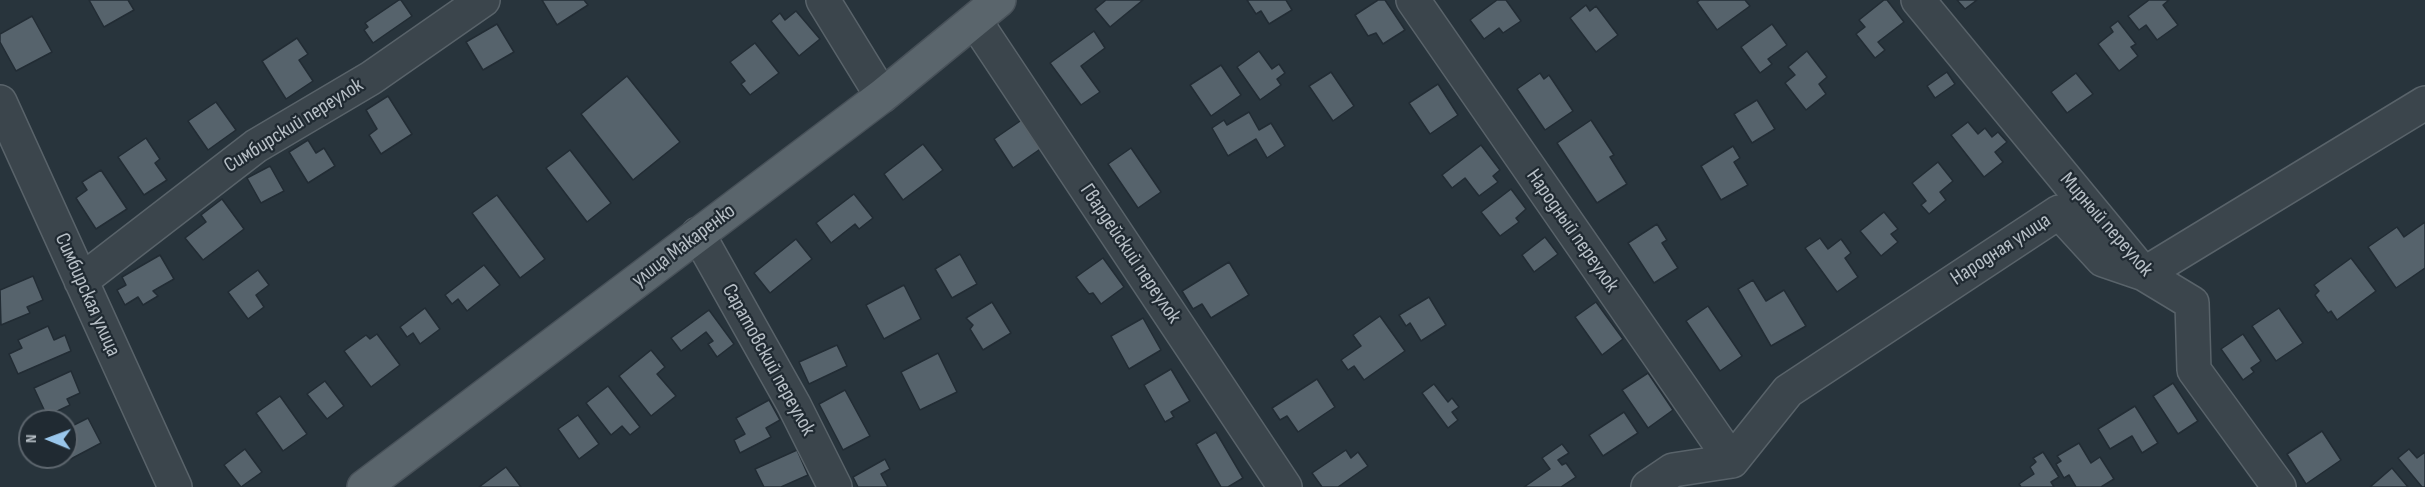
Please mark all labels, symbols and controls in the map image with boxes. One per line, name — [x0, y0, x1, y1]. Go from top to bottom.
street label: Симбирский переулок — [220, 73, 368, 179]
street label: Народный переулок — [1520, 165, 1624, 297]
street label: Мирный переулок — [2054, 168, 2158, 282]
street label: Гвардейский переулок — [1074, 179, 1186, 329]
street label: улица Макаренко — [627, 199, 741, 293]
street label: Народная улица — [1946, 208, 2056, 292]
street label: Симбирская улица — [49, 229, 125, 361]
street label: Саратовский переулок — [716, 280, 820, 440]
north arrow — [18, 409, 78, 469]
text: N — [22, 434, 41, 443]

